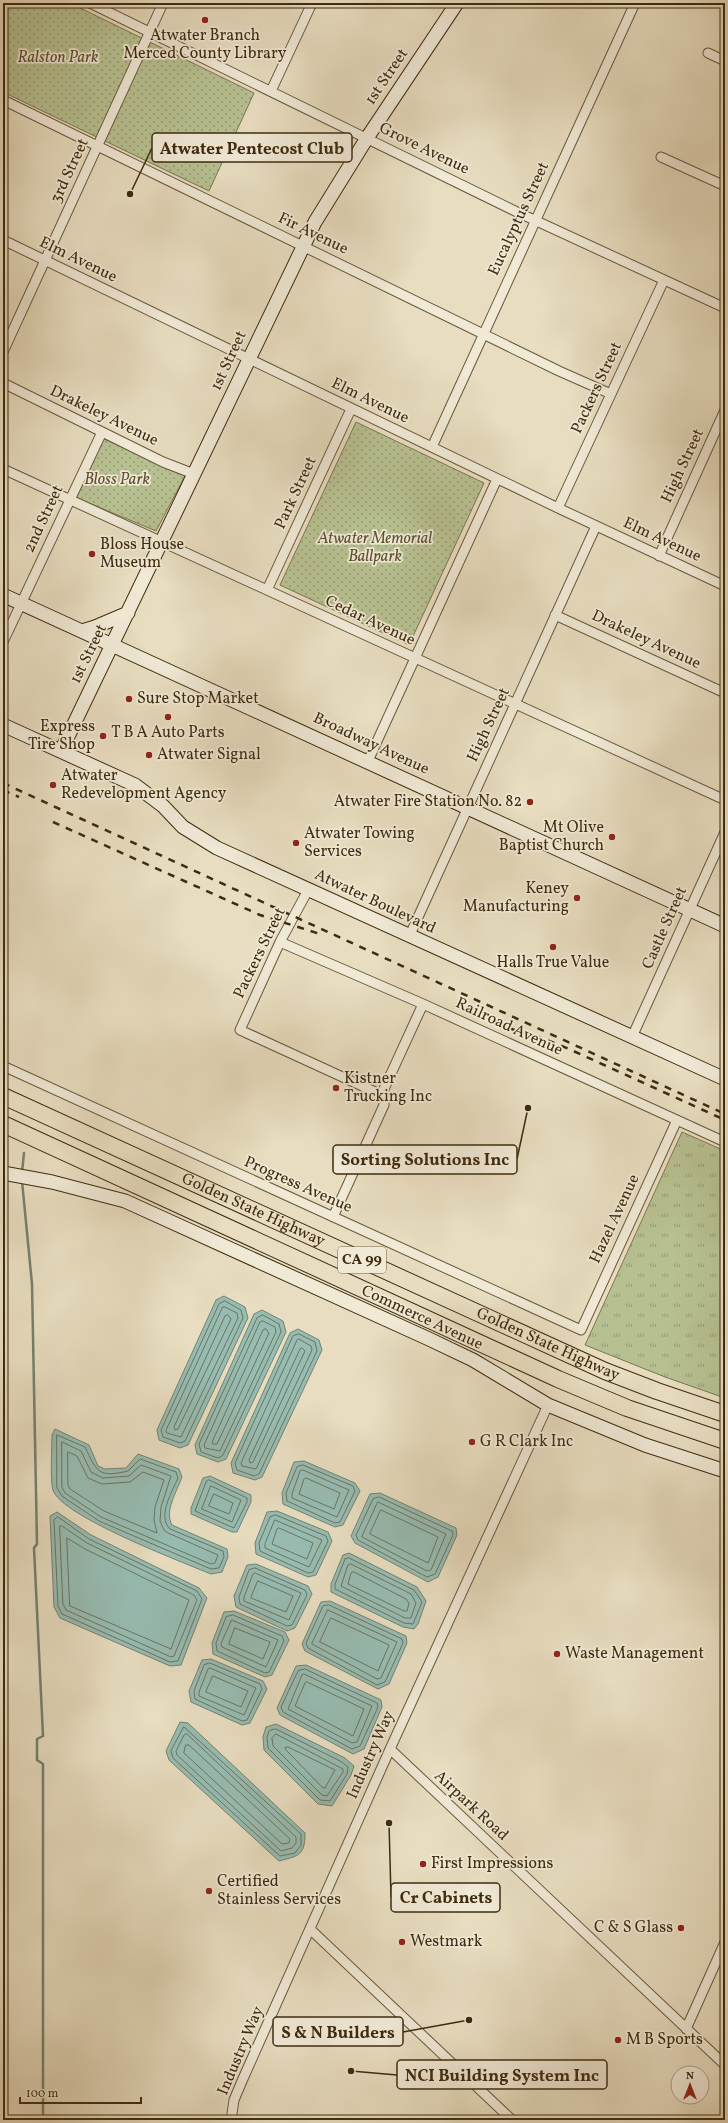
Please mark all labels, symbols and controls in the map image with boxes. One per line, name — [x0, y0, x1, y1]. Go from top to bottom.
marker: Atwater Branch Merced County Library — [200, 15, 210, 25]
place label: Atwater Branch Merced County Library — [124, 25, 287, 65]
street label: 1st Street — [360, 44, 414, 110]
park label: Ralston Park — [17, 47, 99, 69]
street label: Grove Avenue — [375, 118, 473, 180]
callout: Atwater Pentecost Club — [152, 133, 352, 162]
street label: 3rd Street — [45, 135, 95, 207]
text: Atwater Pentecost Club — [160, 138, 344, 161]
street label: Eucalyptus Street — [483, 158, 555, 279]
street label: Fir Avenue — [274, 208, 352, 260]
street label: Elm Avenue — [35, 232, 121, 288]
street label: 1st Street — [206, 327, 253, 395]
street label: Packers Street — [566, 338, 628, 437]
street label: Elm Avenue — [327, 373, 413, 429]
street label: Drakeley Avenue — [46, 380, 162, 452]
street label: High Street — [656, 425, 710, 507]
street label: Park Street — [270, 453, 323, 533]
park label: Bloss Park — [84, 469, 150, 491]
street label: 2nd Street — [19, 481, 69, 556]
street label: Elm Avenue — [619, 512, 705, 568]
park label: Atwater Memorial Ballpark — [317, 528, 432, 568]
place label: Bloss House Museum — [100, 534, 184, 574]
marker: Bloss House Museum — [87, 549, 97, 559]
street label: Cedar Avenue — [321, 590, 419, 652]
street label: Drakeley Avenue — [588, 605, 704, 675]
street label: 1st Street — [65, 620, 113, 687]
street label: High Street — [462, 684, 516, 766]
place label: Sure Stop Market — [137, 688, 259, 710]
marker: Sure Stop Market — [124, 694, 134, 704]
street label: Broadway Avenue — [309, 707, 433, 781]
marker: T B A Auto Parts — [163, 712, 173, 722]
place label: Express Tire Shop — [28, 716, 95, 756]
place label: T B A Auto Parts — [111, 722, 225, 744]
marker: Express Tire Shop — [98, 731, 108, 741]
place label: Atwater Signal — [157, 744, 261, 766]
marker: Atwater Signal — [144, 750, 154, 760]
place label: Atwater Redevelopment Agency — [61, 765, 227, 805]
marker: Atwater Redevelopment Agency — [48, 780, 58, 790]
place label: Atwater Fire Station No. 82 — [334, 791, 522, 813]
marker: Atwater Fire Station No. 82 — [525, 797, 535, 807]
place label: Mt Olive Baptist Church — [499, 817, 604, 857]
place label: Atwater Towing Services — [304, 823, 415, 863]
marker: Mt Olive Baptist Church — [607, 832, 617, 842]
marker: Atwater Towing Services — [291, 838, 301, 848]
street label: Atwater Boulevard — [311, 864, 439, 940]
place label: Keney Manufacturing — [463, 878, 569, 918]
street label: Castle Street — [637, 883, 693, 973]
marker: Keney Manufacturing — [572, 893, 582, 903]
street label: Packers Street — [228, 903, 292, 1002]
marker: Halls True Value — [548, 942, 558, 952]
place label: Halls True Value — [497, 952, 609, 974]
street label: Railroad Avenue — [452, 992, 566, 1062]
place label: Kistner Trucking Inc — [344, 1068, 432, 1108]
marker: Kistner Trucking Inc — [331, 1083, 341, 1093]
callout: Sorting Solutions Inc — [333, 1145, 517, 1174]
text: Sorting Solutions Inc — [341, 1149, 509, 1172]
street label: Progress Avenue — [240, 1151, 356, 1219]
street label: Golden State Highway — [178, 1168, 329, 1253]
street label: Hazel Avenue — [585, 1171, 645, 1267]
road number: CA 99 — [338, 1247, 386, 1273]
street label: Commerce Avenue — [358, 1280, 486, 1356]
street label: Golden State Highway — [473, 1303, 623, 1387]
place label: G R Clark Inc — [480, 1431, 573, 1453]
marker: G R Clark Inc — [467, 1437, 477, 1447]
place label: Waste Management — [565, 1643, 704, 1665]
marker: Waste Management — [552, 1649, 562, 1659]
street label: Industry Way — [342, 1707, 400, 1803]
street label: Airpark Road — [429, 1766, 513, 1846]
place label: First Impressions — [431, 1853, 554, 1875]
marker: First Impressions — [418, 1859, 428, 1869]
place label: Certified Stainless Services — [217, 1871, 341, 1911]
callout: Cr Cabinets — [391, 1883, 500, 1912]
marker: Certified Stainless Services — [204, 1886, 214, 1896]
text: Cr Cabinets — [400, 1887, 492, 1910]
place label: C & S Glass — [594, 1917, 673, 1939]
marker: C & S Glass — [676, 1923, 686, 1933]
place label: Westmark — [410, 1931, 483, 1953]
marker: Westmark — [397, 1937, 407, 1947]
street label: Industry Way — [212, 2003, 270, 2099]
callout: S & N Builders — [273, 2017, 403, 2046]
text: S & N Builders — [281, 2022, 395, 2045]
place label: M B Sports — [626, 2029, 703, 2051]
marker: M B Sports — [613, 2035, 623, 2045]
callout: NCI Building System Inc — [397, 2060, 607, 2089]
text: NCI Building System Inc — [405, 2065, 599, 2088]
north arrow — [670, 2065, 710, 2105]
text: N — [686, 2069, 694, 2084]
scale bar — [20, 2079, 141, 2105]
text: 100 m — [26, 2086, 59, 2102]

